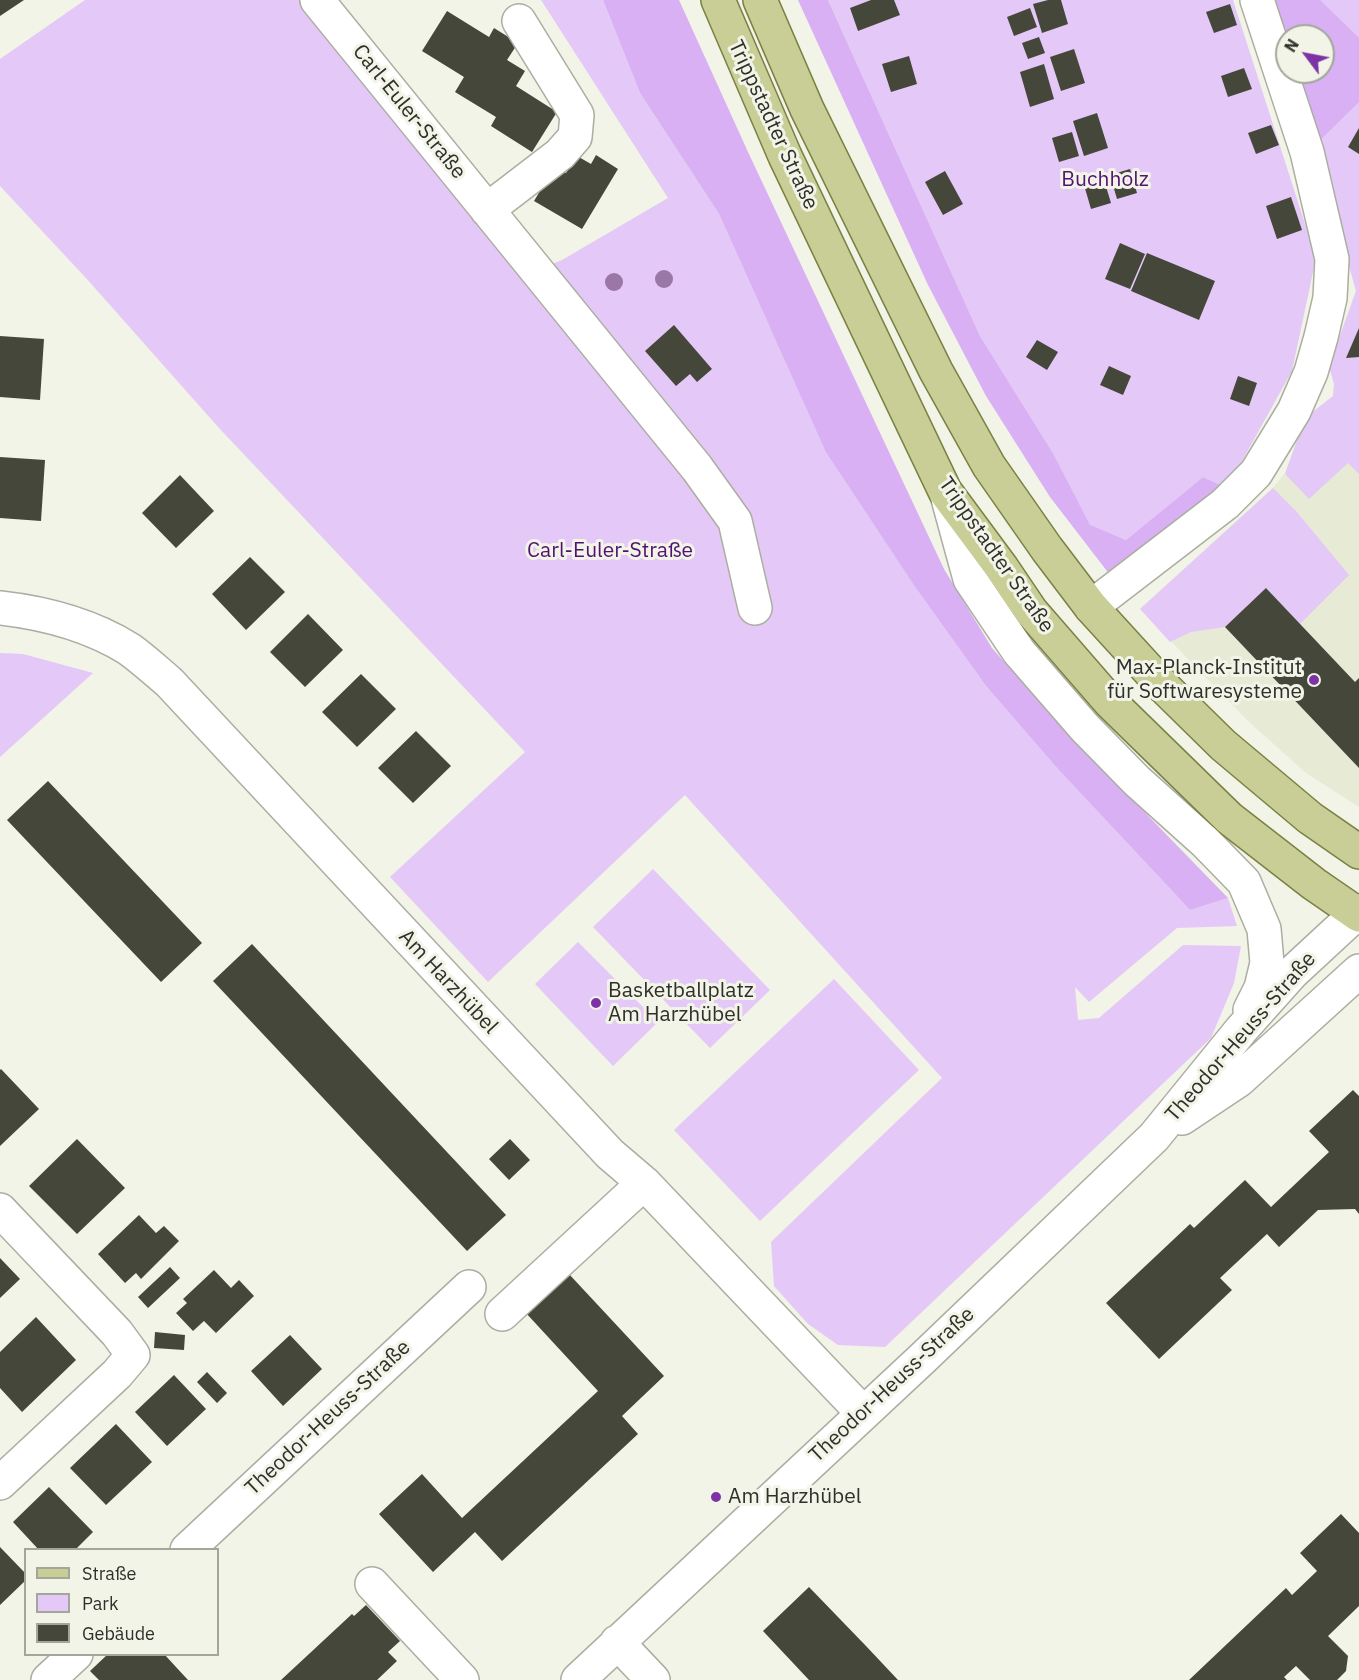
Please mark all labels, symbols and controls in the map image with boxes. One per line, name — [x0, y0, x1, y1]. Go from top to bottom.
north arrow — [1275, 24, 1335, 84]
text: N — [1280, 35, 1303, 56]
street label: Trippstadter Straße — [723, 36, 823, 214]
street label: Carl-Euler-Straße — [347, 40, 471, 184]
park label: Buchholz — [1061, 167, 1149, 193]
street label: Trippstadter Straße — [933, 472, 1059, 638]
park label: Carl-Euler-Straße — [527, 538, 693, 564]
place label: Max-Planck-Institut für Softwaresysteme — [1107, 655, 1302, 705]
marker: Max-Planck-Institut für Softwaresysteme — [1307, 673, 1321, 687]
street label: Am Harzhübel — [393, 925, 503, 1039]
street label: Theodor-Heuss-Straße — [1160, 947, 1322, 1127]
place label: Basketballplatz Am Harzhübel — [608, 978, 754, 1028]
marker: Basketballplatz Am Harzhübel — [589, 996, 603, 1010]
street label: Theodor-Heuss-Straße — [804, 1302, 980, 1468]
street label: Theodor-Heuss-Straße — [240, 1335, 416, 1501]
place label: Am Harzhübel — [728, 1484, 862, 1510]
marker: Am Harzhübel — [709, 1490, 723, 1504]
legend — [24, 1548, 219, 1656]
text: Straße — [82, 1562, 136, 1585]
text: Park — [82, 1592, 118, 1615]
text: Gebäude — [82, 1622, 155, 1645]

